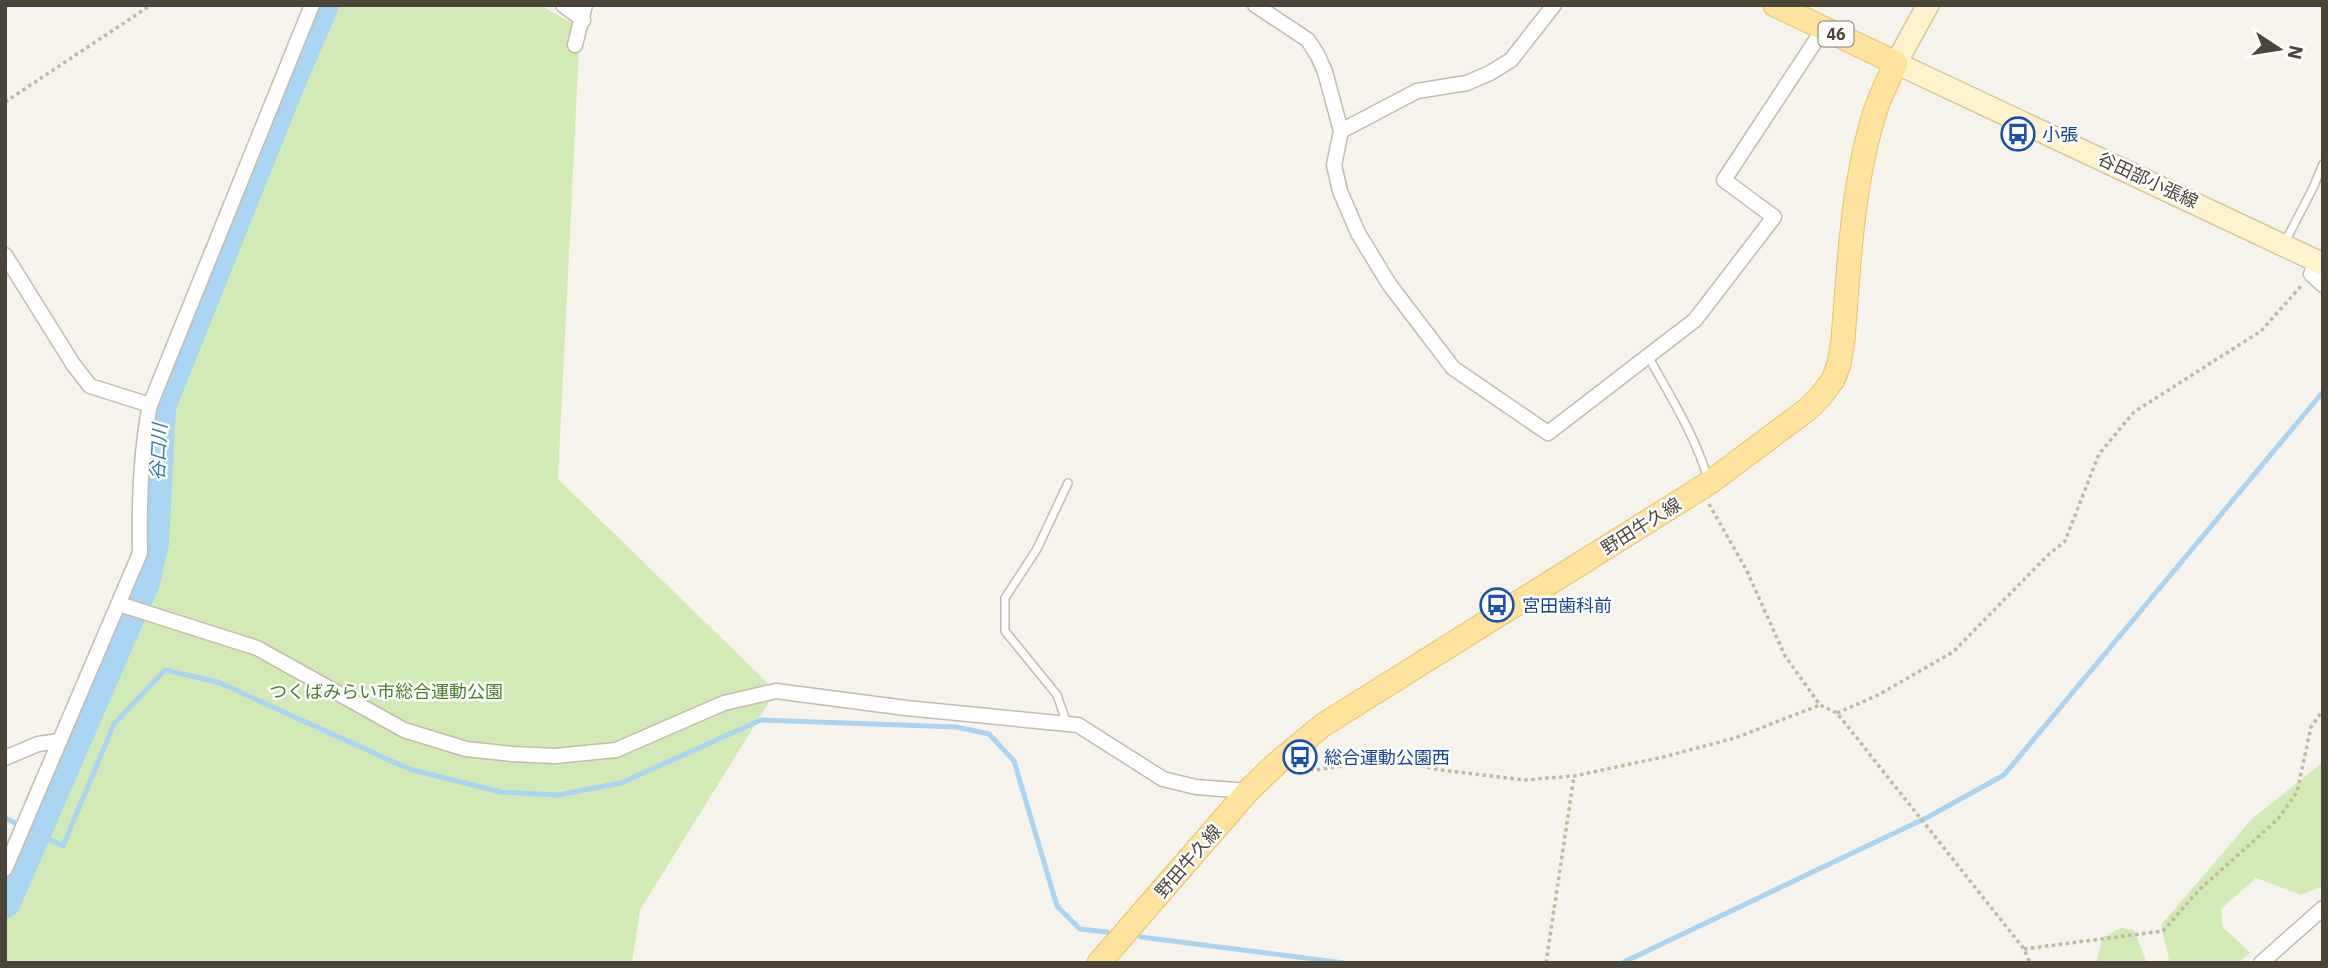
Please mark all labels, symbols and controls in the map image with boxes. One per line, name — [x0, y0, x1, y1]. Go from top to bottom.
north arrow — [2244, 14, 2314, 84]
road number: 46 — [1818, 22, 1854, 46]
text: N — [2282, 43, 2309, 62]
bus stop icon: 小張 — [1999, 115, 2037, 153]
place label: 小張 — [2042, 123, 2078, 146]
street label: 谷田部小張線 — [2094, 147, 2202, 213]
water label: 谷口川 — [145, 421, 172, 481]
street label: 野田牛久線 — [1597, 492, 1685, 560]
bus stop icon: 宮田歯科前 — [1478, 586, 1516, 624]
place label: 宮田歯科前 — [1522, 594, 1612, 617]
park label: つくばみらい市総合運動公園 — [269, 680, 503, 703]
bus stop icon: 総合運動公園西 — [1281, 738, 1319, 776]
place label: 総合運動公園西 — [1324, 746, 1450, 769]
street label: 野田牛久線 — [1150, 819, 1226, 903]

